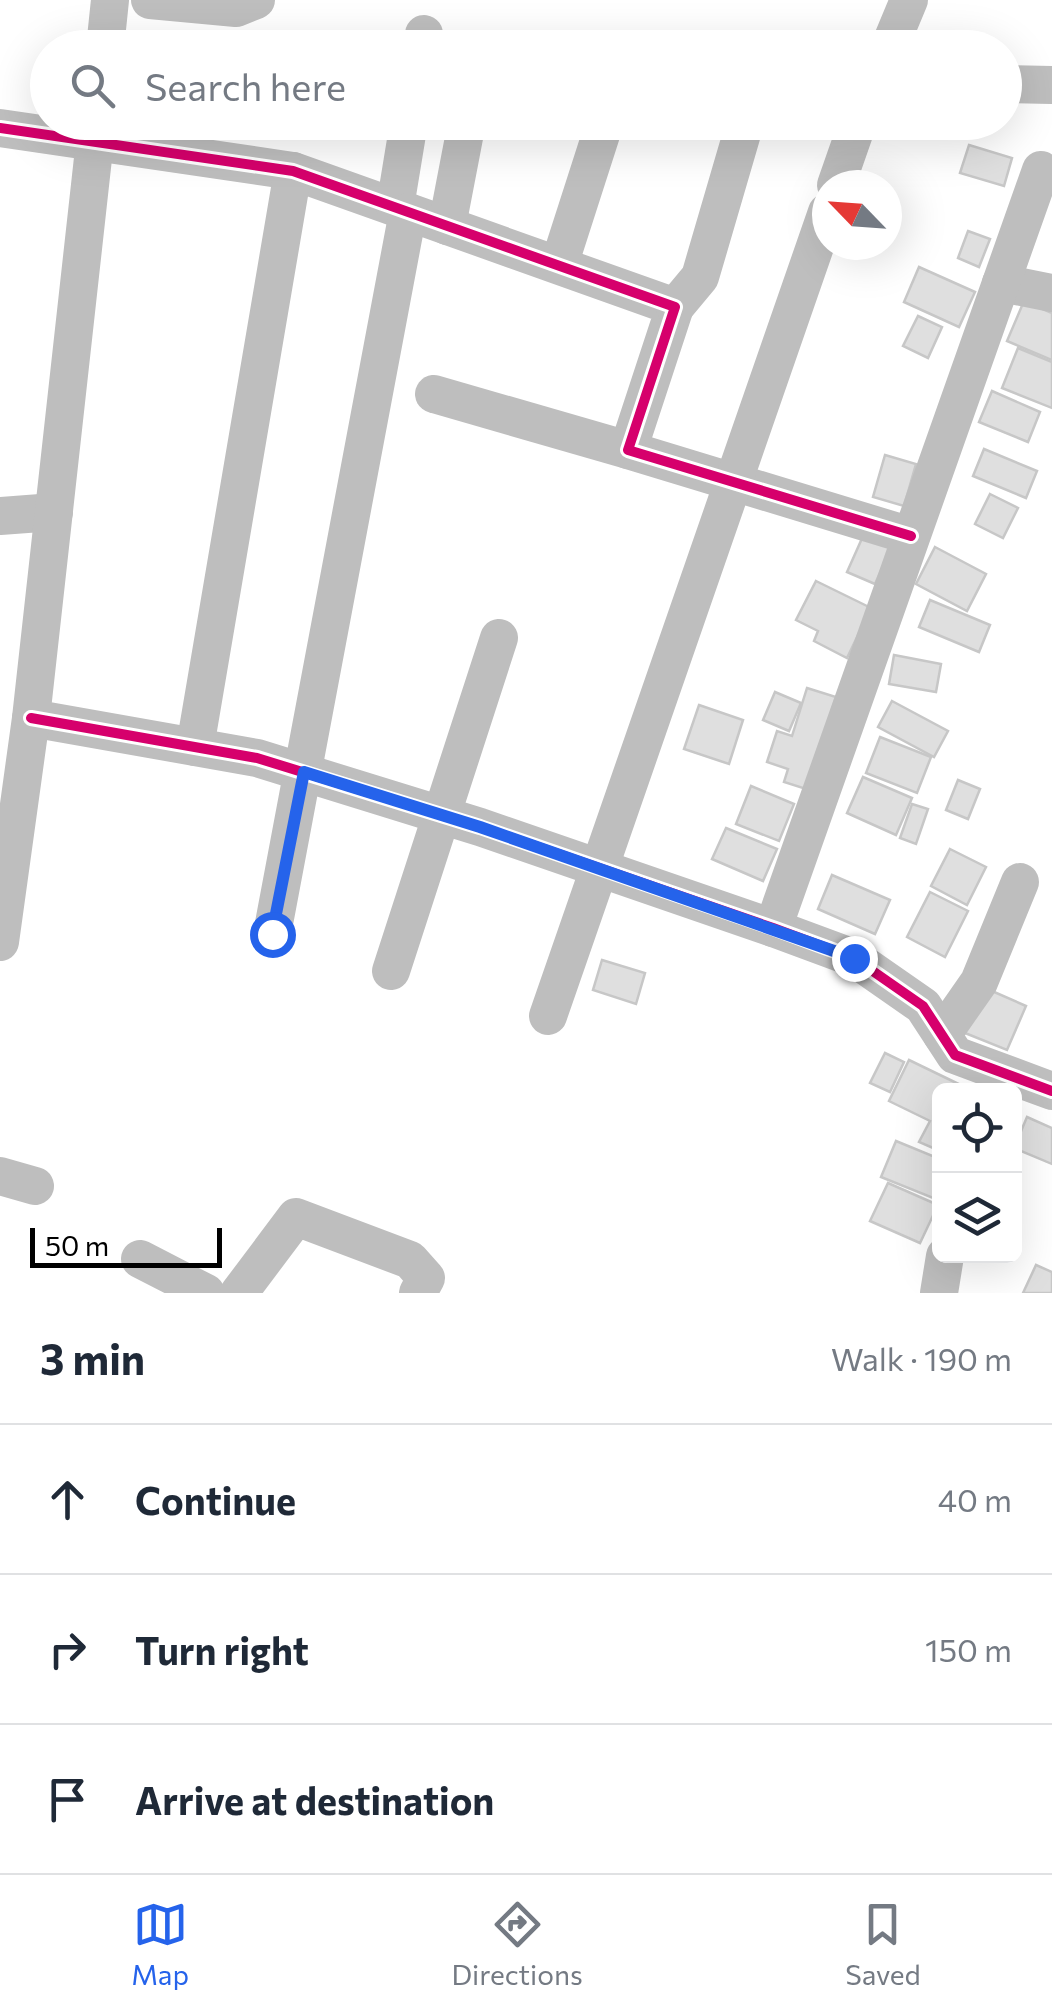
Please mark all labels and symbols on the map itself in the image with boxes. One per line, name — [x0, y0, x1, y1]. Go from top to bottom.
north arrow — [812, 170, 902, 260]
route start — [250, 912, 296, 958]
route end — [832, 936, 878, 982]
scale bar — [30, 1223, 222, 1268]

